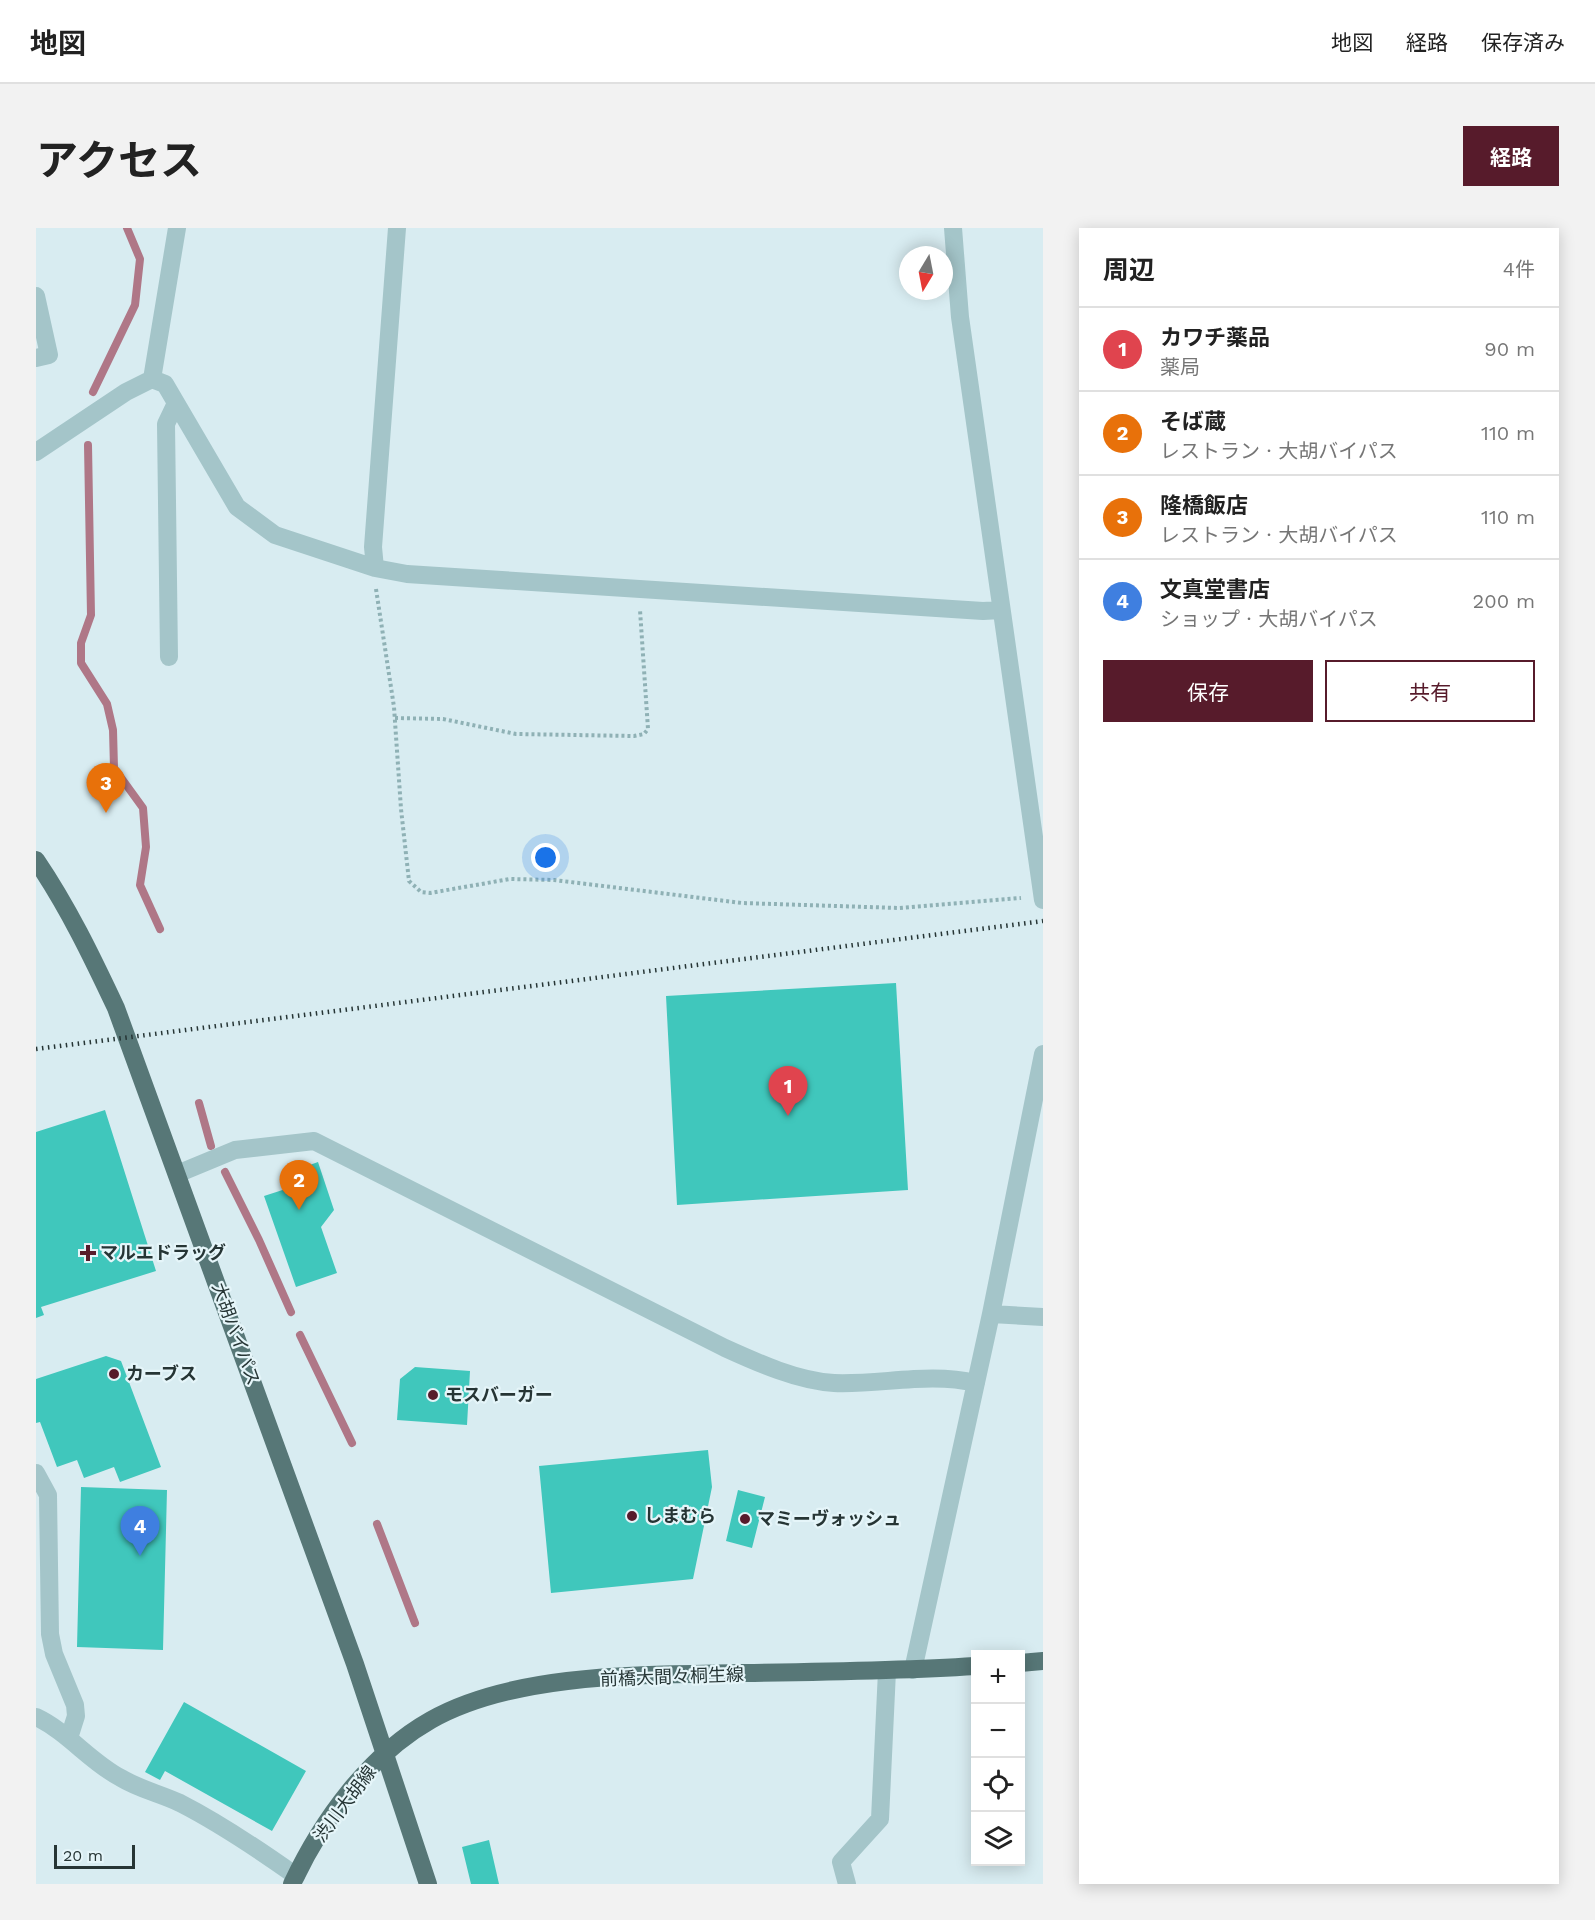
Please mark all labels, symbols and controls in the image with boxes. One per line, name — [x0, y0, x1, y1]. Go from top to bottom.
text: 地図 — [30, 27, 86, 60]
text: 地図 — [1331, 30, 1373, 55]
text: 経路 — [1406, 30, 1448, 55]
text: 保存済み — [1481, 30, 1565, 55]
button: 経路 — [1463, 126, 1559, 186]
text: アクセス — [36, 136, 202, 185]
north arrow — [899, 246, 953, 300]
text: 周辺 — [1103, 255, 1155, 285]
text: 4件 — [1503, 257, 1535, 281]
text: カワチ薬品 — [1160, 325, 1270, 350]
text: 1 — [1118, 337, 1127, 361]
text: 90 m — [1484, 337, 1535, 361]
text: 薬局 — [1160, 355, 1200, 379]
text: そば蔵 — [1160, 409, 1226, 434]
text: 2 — [1117, 421, 1128, 445]
text: 110 m — [1481, 421, 1535, 445]
text: レストラン · 大胡バイパス — [1160, 439, 1398, 463]
text: 隆橋飯店 — [1160, 493, 1248, 518]
text: 3 — [1117, 505, 1128, 529]
text: 110 m — [1481, 505, 1535, 529]
text: レストラン · 大胡バイパス — [1160, 523, 1398, 547]
text: 文真堂書店 — [1160, 577, 1270, 602]
text: 4 — [1116, 589, 1129, 613]
text: 200 m — [1473, 589, 1535, 613]
text: ショップ · 大胡バイパス — [1160, 607, 1378, 631]
button: 保存 — [1103, 660, 1313, 722]
button: 共有 — [1325, 660, 1535, 722]
pin: 3 — [86, 764, 126, 813]
your location — [531, 843, 560, 872]
pin: 1 — [768, 1066, 807, 1116]
pin: 2 — [280, 1160, 318, 1210]
place label: マルエドラッグ — [100, 1242, 226, 1263]
marker: マルエドラッグ — [81, 1246, 95, 1260]
street label: 大胡バイパス — [208, 1280, 265, 1388]
place label: カーブス — [126, 1363, 197, 1384]
marker: カーブス — [107, 1367, 121, 1381]
place label: モスバーガー — [445, 1384, 553, 1405]
marker: モスバーガー — [426, 1388, 440, 1402]
place label: しまむら — [644, 1505, 716, 1526]
pin: 4 — [120, 1506, 160, 1556]
place label: マミーヴォッシュ — [757, 1508, 901, 1529]
marker: しまむら — [625, 1509, 639, 1523]
marker: マミーヴォッシュ — [738, 1512, 752, 1526]
map controls — [971, 1650, 1025, 1866]
button: + — [971, 1650, 1025, 1704]
street label: 前橋大間々桐生線 — [600, 1663, 744, 1690]
button: − — [971, 1704, 1025, 1758]
button: locate — [971, 1758, 1025, 1812]
street label: 渋川大胡線 — [309, 1761, 380, 1846]
button: layers — [971, 1812, 1025, 1866]
scale bar — [54, 1842, 135, 1870]
text: 20 m — [63, 1846, 103, 1865]

